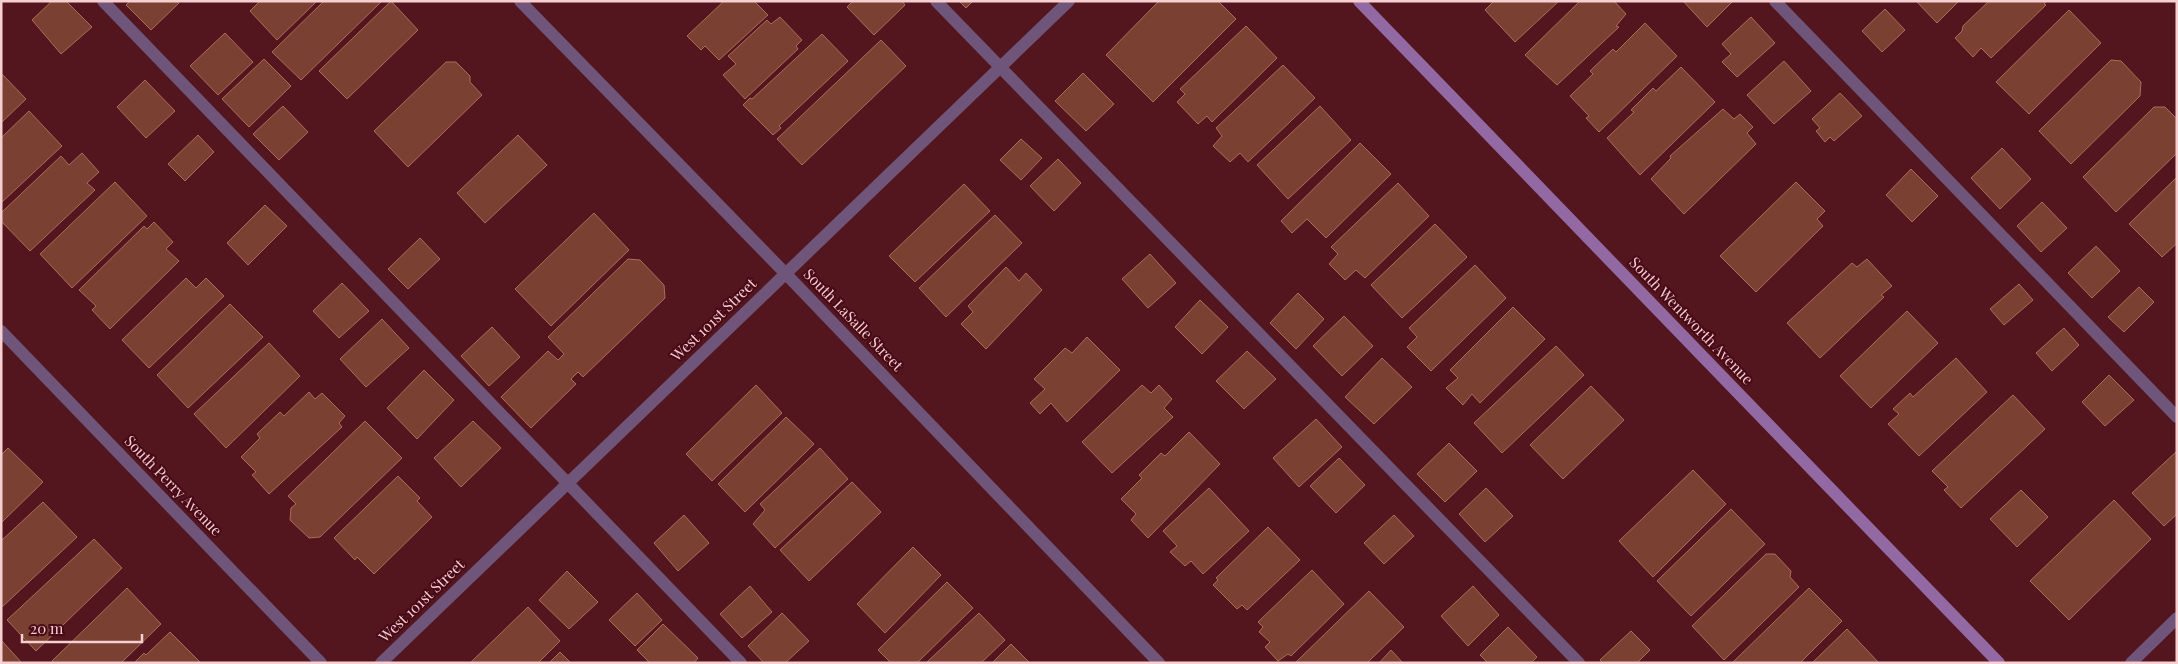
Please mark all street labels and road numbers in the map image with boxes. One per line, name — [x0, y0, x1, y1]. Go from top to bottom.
street label: South Wentworth Avenue — [1625, 252, 1758, 388]
street label: South LaSalle Street — [800, 264, 908, 375]
street label: West 101st Street — [666, 273, 761, 366]
street label: South Perry Avenue — [121, 431, 227, 540]
street label: West 101st Street — [374, 554, 469, 647]

